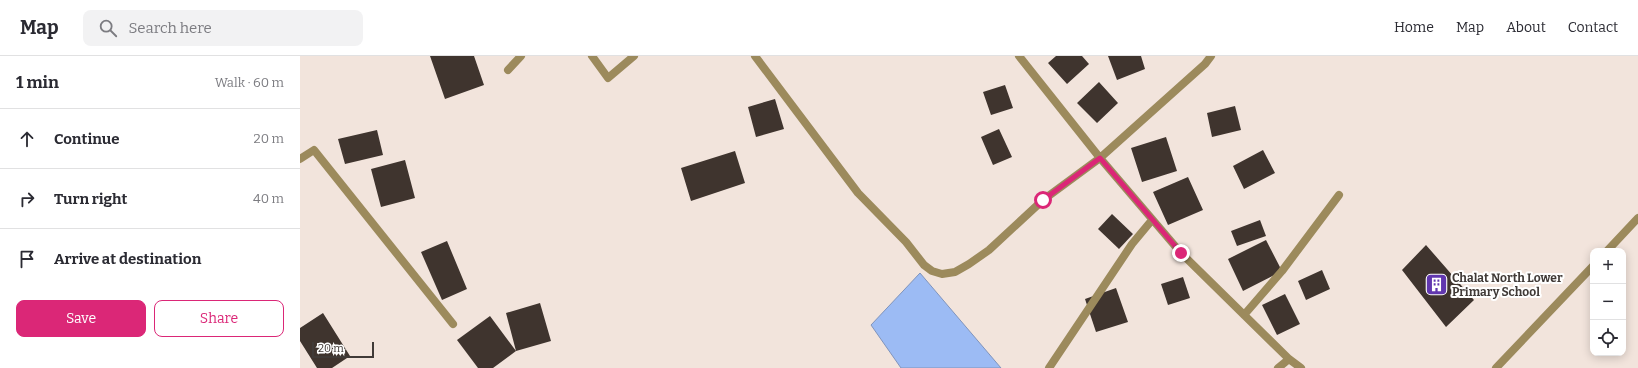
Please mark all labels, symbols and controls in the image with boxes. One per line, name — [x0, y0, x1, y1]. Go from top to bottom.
search box — [83, 10, 363, 46]
text: Map — [20, 16, 59, 39]
icon: search — [97, 17, 119, 39]
text: Search here — [129, 19, 212, 37]
text: Home — [1394, 19, 1434, 36]
text: Map — [1456, 19, 1484, 36]
text: About — [1506, 19, 1546, 36]
text: Contact — [1568, 19, 1618, 36]
text: 1 min — [16, 72, 59, 93]
text: Walk · 60 m — [215, 75, 284, 90]
icon: ahead — [16, 128, 38, 150]
text: Continue — [54, 130, 120, 148]
text: 20 m — [254, 131, 284, 146]
icon: right — [16, 188, 38, 210]
text: Turn right — [54, 190, 127, 208]
text: 40 m — [253, 191, 284, 206]
route start — [1034, 191, 1052, 209]
route end — [1172, 244, 1190, 262]
icon: arrive — [16, 248, 38, 270]
map controls — [1590, 248, 1626, 356]
button: + — [1590, 248, 1626, 284]
text: Arrive at destination — [54, 250, 201, 268]
place label: Chalat North Lower Primary School — [1452, 271, 1563, 299]
building icon: Chalat North Lower Primary School — [1424, 272, 1450, 298]
button: − — [1590, 284, 1626, 320]
button: Save — [16, 300, 146, 337]
button: Share — [154, 300, 284, 337]
button: locate — [1590, 320, 1626, 356]
scale bar — [312, 340, 374, 359]
text: 20 m — [318, 342, 344, 355]

